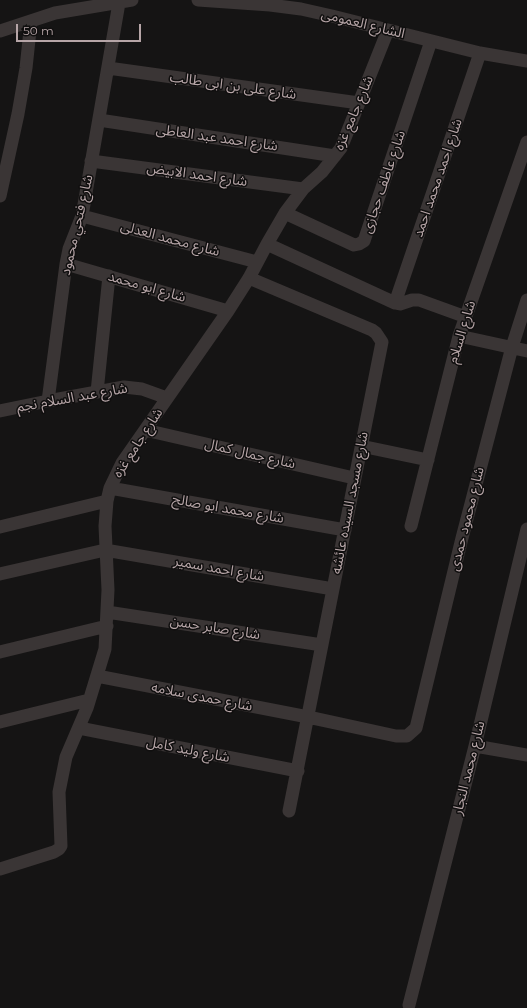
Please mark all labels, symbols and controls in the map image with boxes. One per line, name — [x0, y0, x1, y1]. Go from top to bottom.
street label: الشارع العمومى — [320, 6, 406, 42]
scale bar — [18, 16, 143, 42]
text: 50 m — [23, 23, 54, 38]
street label: شارع على بن ابى طالب — [169, 69, 297, 103]
street label: شارع جامع غزه — [331, 73, 377, 153]
street label: شارع احمد محمد احمد — [410, 116, 466, 240]
street label: شارع احمد عبد العاطى — [155, 121, 279, 155]
street label: شارع عاطف حجازى — [359, 128, 409, 236]
street label: شارع احمد الابيض — [146, 160, 248, 190]
street label: شارع فتحي محمود — [57, 173, 97, 277]
street label: شارع محمد العدلى — [119, 218, 221, 260]
street label: شارع ابو محمد — [106, 268, 188, 306]
street label: شارع السلام — [444, 298, 480, 366]
street label: شارع عبد السلام نجم — [15, 380, 129, 416]
street label: شارع جامع غزه — [109, 405, 167, 481]
street label: شارع مسجد السيده عائشه — [328, 430, 372, 576]
street label: شارع جمال كمال — [203, 435, 297, 473]
street label: شارع محمود حمدى — [446, 465, 488, 573]
street label: شارع محمد ابو صالح — [171, 491, 285, 527]
street label: شارع احمد سمير — [172, 553, 266, 585]
street label: شارع صابر حسن — [169, 613, 261, 643]
street label: شارع حمدى سلامه — [150, 679, 254, 715]
street label: شارع محمد النجار — [449, 719, 489, 817]
street label: شارع وليد كامل — [145, 734, 231, 766]

